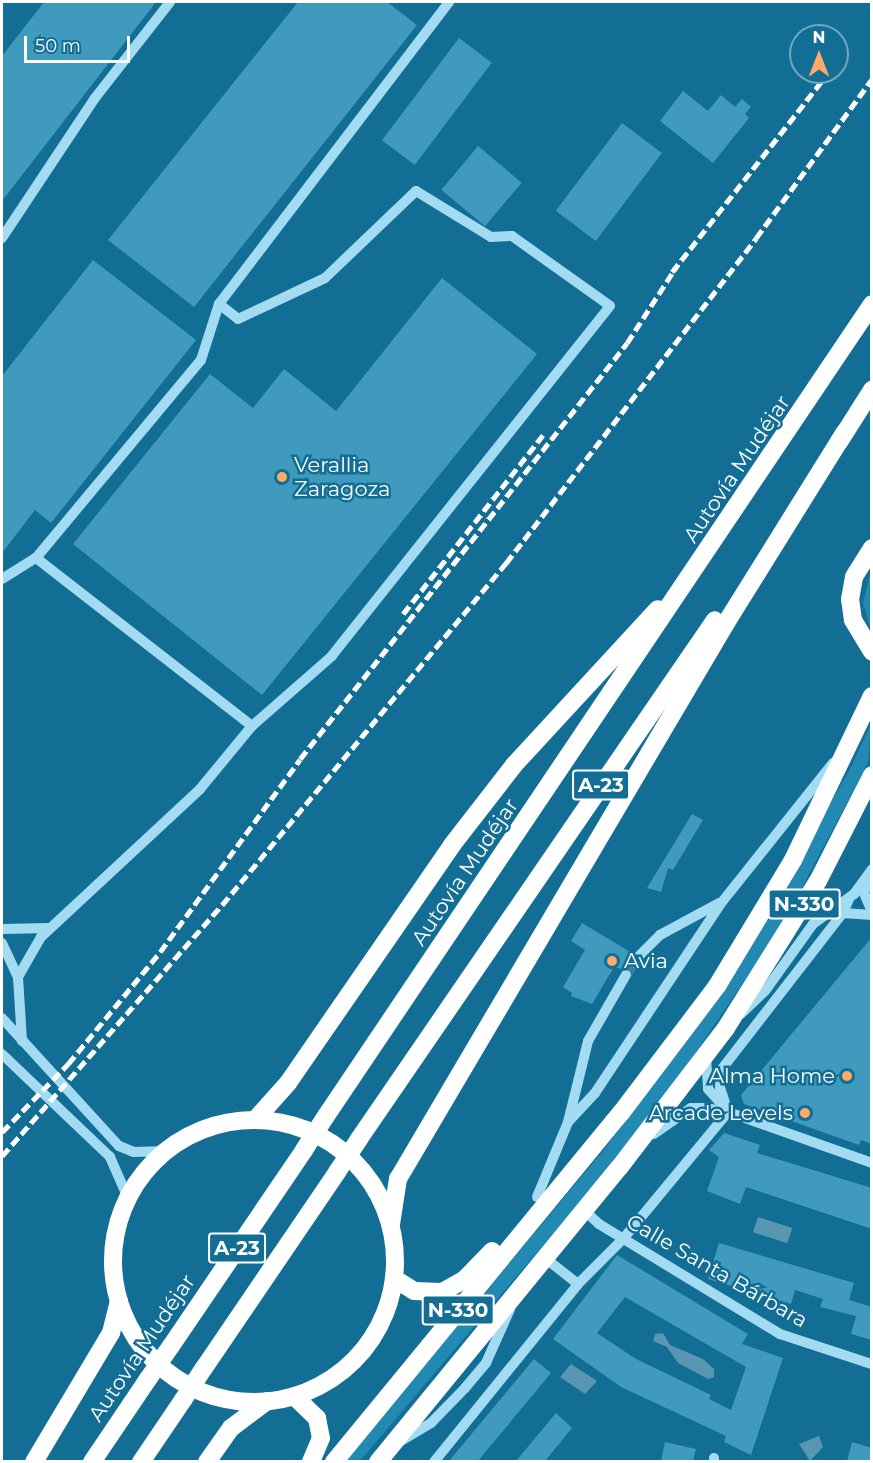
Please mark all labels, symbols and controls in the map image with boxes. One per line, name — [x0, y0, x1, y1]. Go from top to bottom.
scale bar — [27, 24, 134, 62]
north arrow — [789, 24, 849, 84]
text: N — [813, 28, 825, 47]
text: 50 m — [35, 35, 81, 57]
street label: Autovía Mudéjar — [678, 391, 796, 547]
place label: Verallia Zaragoza — [294, 452, 391, 502]
marker: Verallia Zaragoza — [275, 470, 289, 484]
road number: A-23 — [571, 768, 631, 802]
street label: Autovía Mudéjar — [406, 794, 524, 950]
road number: N-330 — [766, 887, 842, 921]
place label: Avia — [624, 948, 668, 974]
marker: Avia — [605, 954, 619, 968]
place label: Alma Home — [709, 1063, 835, 1089]
marker: Alma Home — [840, 1069, 854, 1083]
place label: Arcade Levels — [649, 1100, 793, 1126]
marker: Arcade Levels — [798, 1106, 812, 1120]
street label: Calle Santa Bárbara — [622, 1209, 812, 1333]
road number: A-23 — [207, 1231, 267, 1265]
street label: Autovía Mudéjar — [83, 1270, 201, 1426]
road number: N-330 — [420, 1293, 496, 1327]

